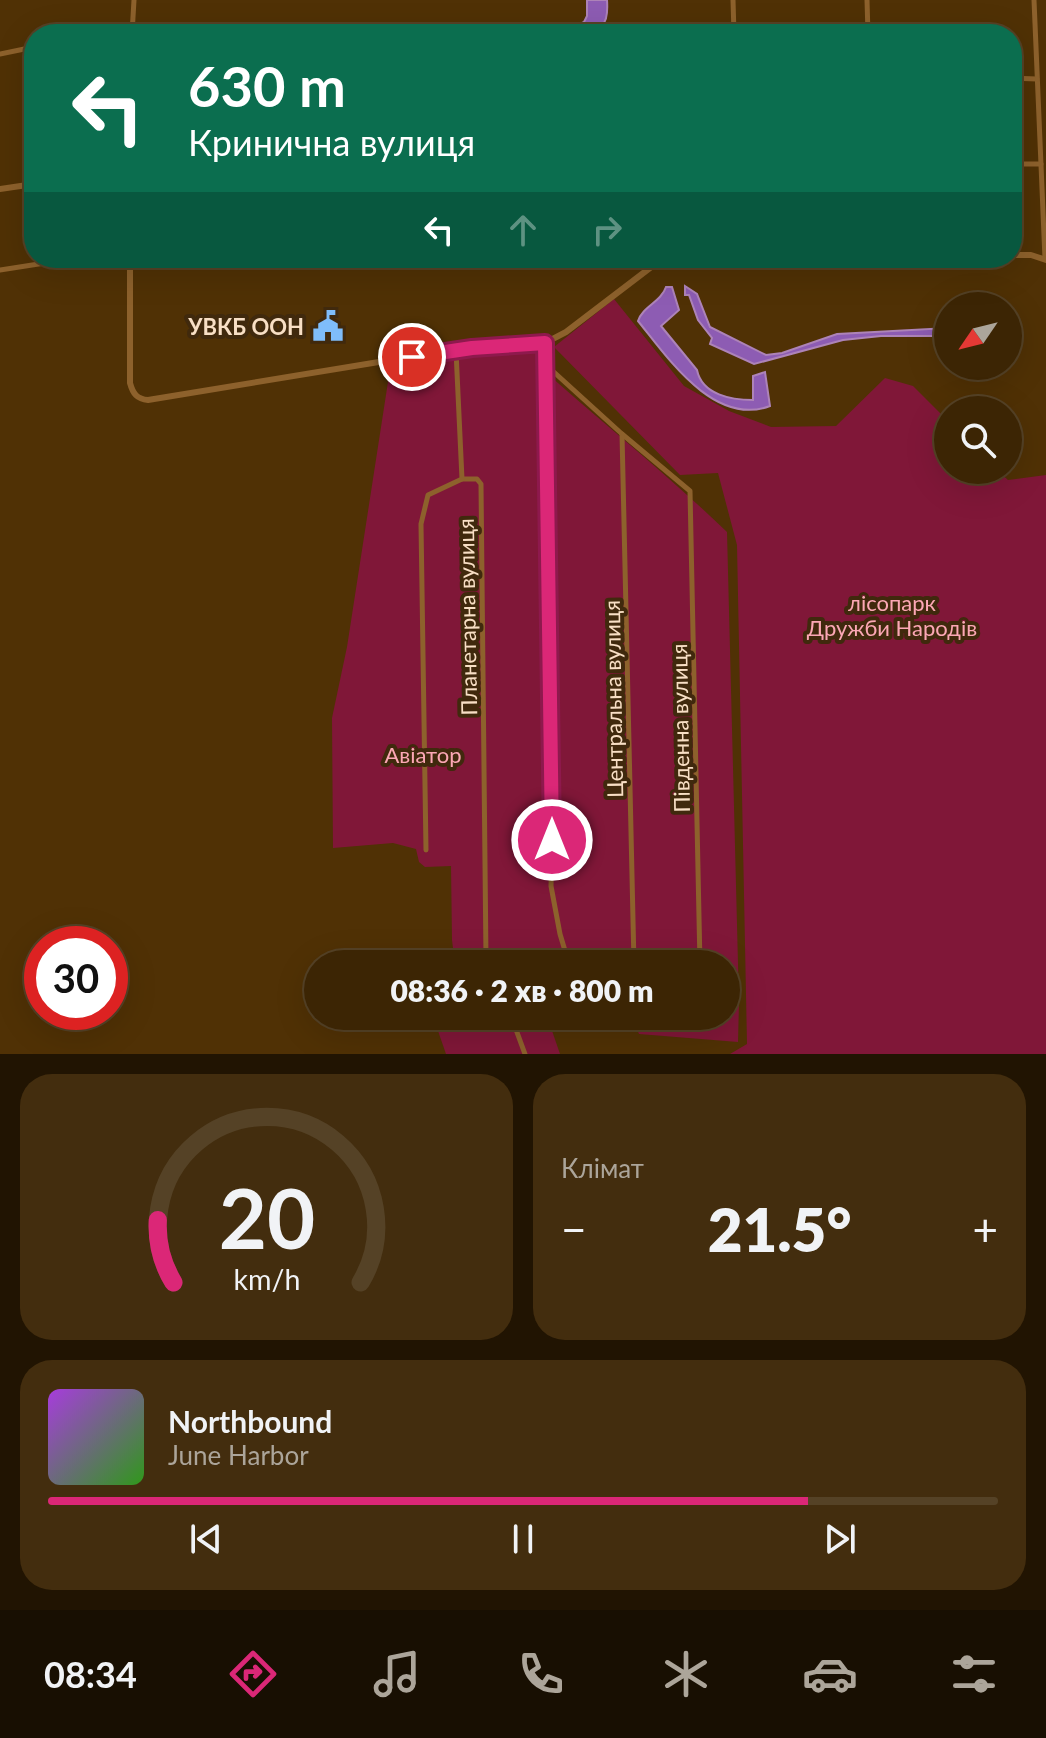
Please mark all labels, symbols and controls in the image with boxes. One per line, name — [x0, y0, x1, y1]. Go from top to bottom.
text: 630 m — [188, 52, 346, 119]
icon: left — [56, 56, 160, 160]
text: Кринична вулиця — [188, 120, 475, 164]
icon: left — [417, 208, 461, 252]
icon: ahead — [501, 208, 545, 252]
icon: right — [585, 208, 629, 252]
north arrow — [934, 292, 1022, 380]
map controls — [934, 292, 1022, 484]
public building icon: УВКБ ООН — [311, 309, 345, 343]
place label: УВКБ ООН — [187, 313, 304, 340]
pin — [378, 323, 446, 391]
icon: arrive — [390, 335, 434, 379]
button: search — [934, 396, 1022, 484]
street label: Планетарна вулиця — [452, 518, 482, 716]
park label: лісопарк Дружби Народів — [807, 589, 977, 641]
street label: Центральна вулиця — [598, 600, 628, 798]
street label: Південна вулиця — [665, 643, 695, 813]
park label: Авіатор — [384, 741, 462, 768]
position arrow — [510, 798, 594, 882]
speed limit sign: 30 — [24, 926, 128, 1030]
text: 08:36 · 2 хв · 800 m — [390, 972, 654, 1008]
text: Клімат — [561, 1152, 644, 1184]
text: 20 — [218, 1167, 315, 1267]
text: 21.5° — [708, 1193, 851, 1265]
text: − — [561, 1203, 587, 1255]
text: + — [972, 1203, 998, 1255]
text: km/h — [233, 1262, 300, 1296]
text: Northbound — [168, 1403, 332, 1439]
text: June Harbor — [168, 1439, 309, 1471]
icon: previous — [184, 1517, 228, 1561]
icon: pause — [501, 1517, 545, 1561]
icon: next — [818, 1517, 862, 1561]
icon: directions — [225, 1646, 281, 1702]
icon: music — [369, 1646, 425, 1702]
icon: phone — [513, 1646, 569, 1702]
icon: climate — [658, 1646, 714, 1702]
icon: car — [802, 1646, 858, 1702]
icon: filters — [946, 1646, 1002, 1702]
text: 08:34 — [44, 1652, 137, 1696]

